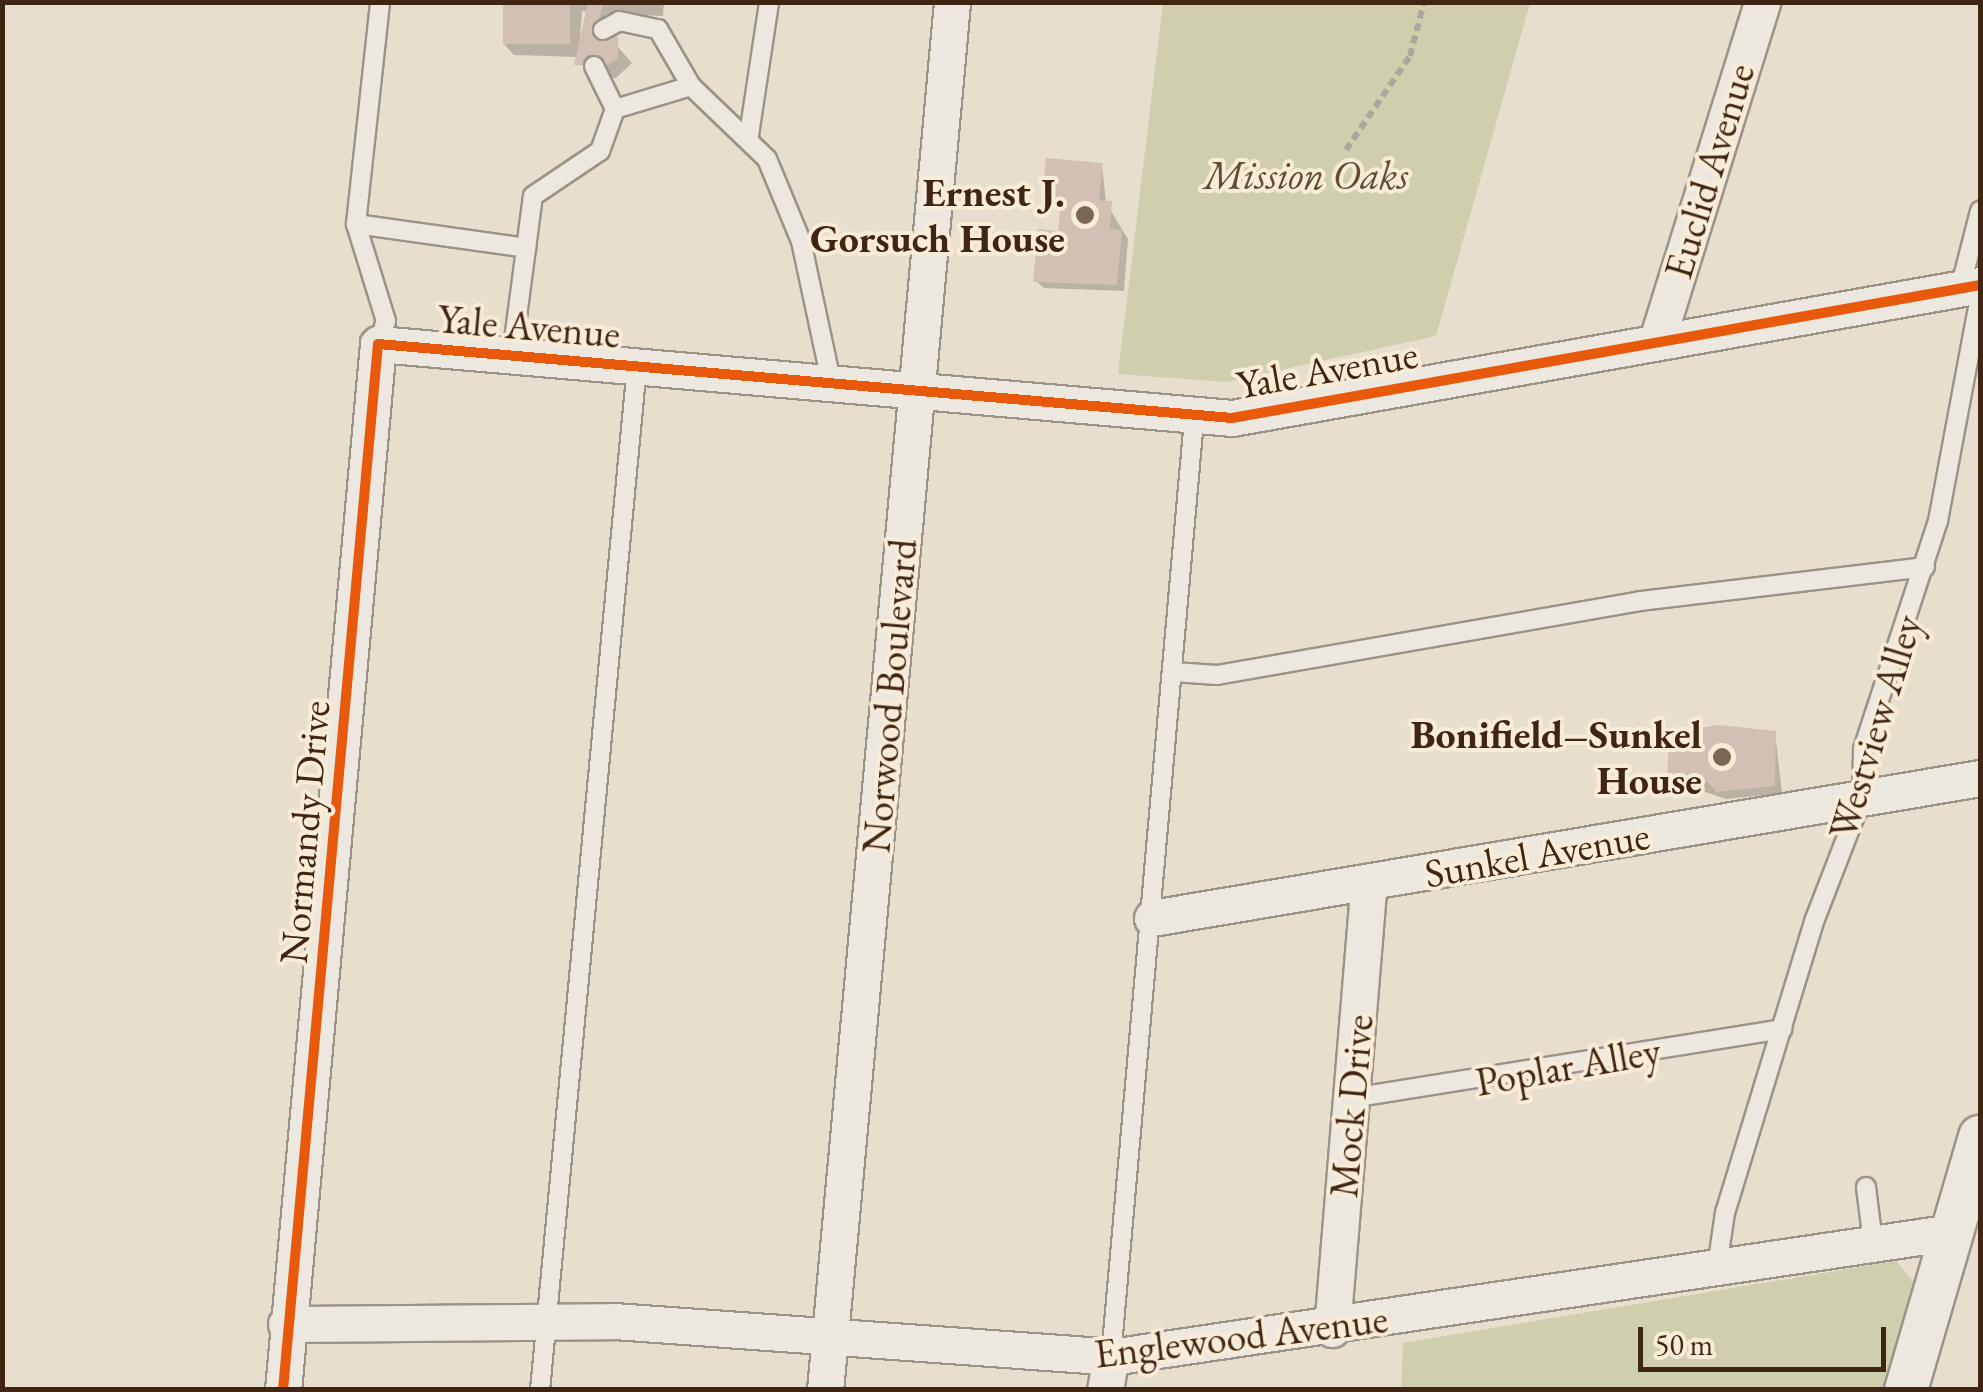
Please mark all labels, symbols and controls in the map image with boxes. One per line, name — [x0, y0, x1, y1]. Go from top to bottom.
street label: Euclid Avenue — [1654, 58, 1764, 284]
park label: Mission Oaks — [1204, 151, 1408, 199]
place label: Ernest J. Gorsuch House — [810, 168, 1065, 262]
marker: Ernest J. Gorsuch House — [1074, 204, 1096, 226]
street label: Yale Avenue — [436, 294, 622, 358]
street label: Yale Avenue — [1233, 329, 1421, 409]
street label: Norwood Boulevard — [851, 537, 927, 855]
street label: Westview Alley — [1818, 609, 1932, 845]
street label: Normandy Drive — [269, 698, 339, 966]
place label: Bonifield–Sunkel House — [1410, 710, 1702, 804]
marker: Bonifield–Sunkel House — [1711, 746, 1733, 768]
street label: Sunkel Avenue — [1421, 811, 1653, 897]
street label: Mock Drive — [1319, 1012, 1383, 1200]
street label: Poplar Alley — [1472, 1026, 1664, 1106]
street label: Englewood Avenue — [1092, 1294, 1390, 1378]
scale bar — [1643, 1307, 1890, 1369]
text: 50 m — [1655, 1325, 1713, 1364]

